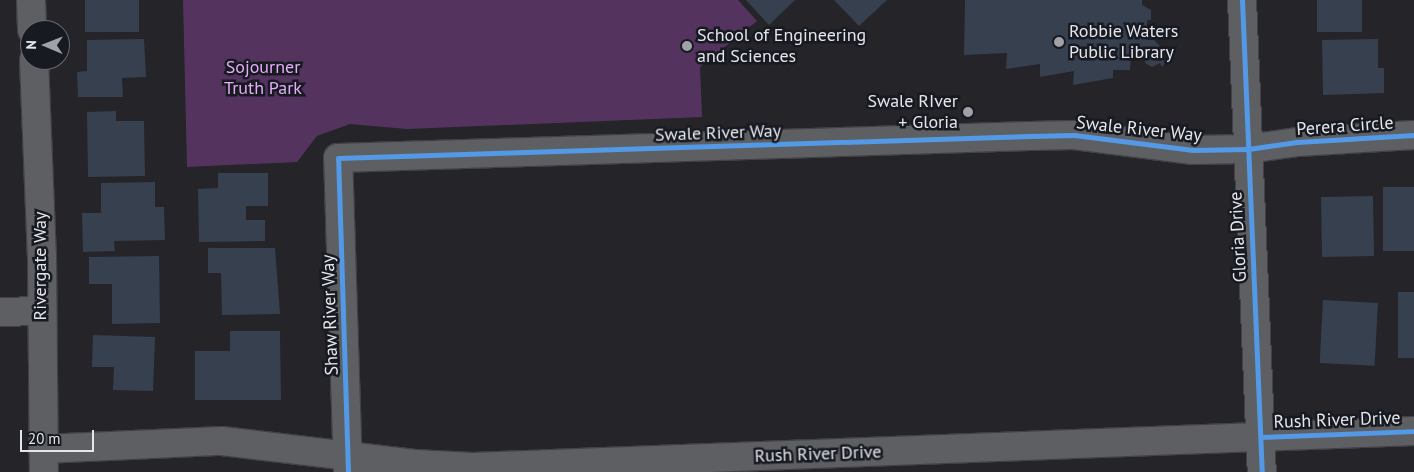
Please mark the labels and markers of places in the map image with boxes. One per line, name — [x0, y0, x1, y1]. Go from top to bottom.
place label: Robbie Waters Public Library — [1069, 21, 1179, 64]
place label: School of Engineering and Sciences — [697, 25, 866, 68]
marker: Robbie Waters Public Library — [1053, 36, 1065, 48]
marker: School of Engineering and Sciences — [681, 40, 693, 52]
place label: Swale RIver + Gloria — [867, 91, 958, 134]
marker: Swale RIver + Gloria — [962, 106, 974, 118]

